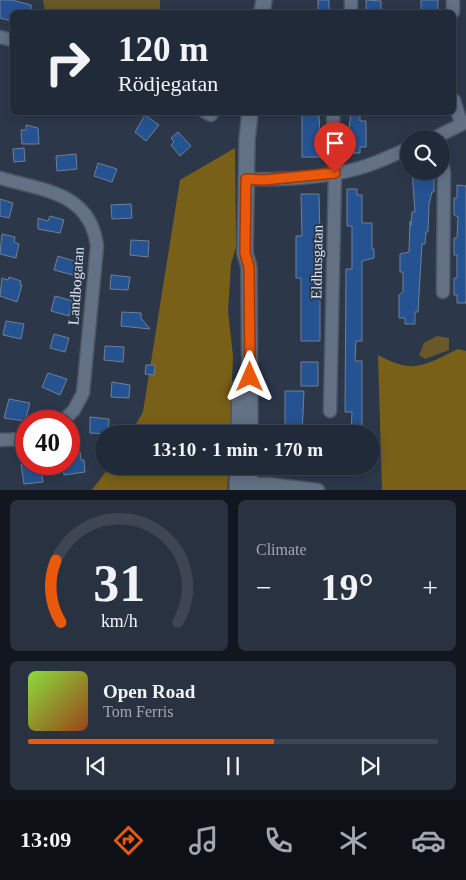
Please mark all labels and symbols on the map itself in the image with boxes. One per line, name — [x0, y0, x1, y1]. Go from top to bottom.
pin — [314, 122, 356, 173]
street label: Eldhusgatan — [308, 224, 326, 299]
street label: Landbogatan — [65, 246, 87, 326]
position arrow — [223, 350, 275, 402]
speed limit sign: 40 — [15, 410, 80, 475]

